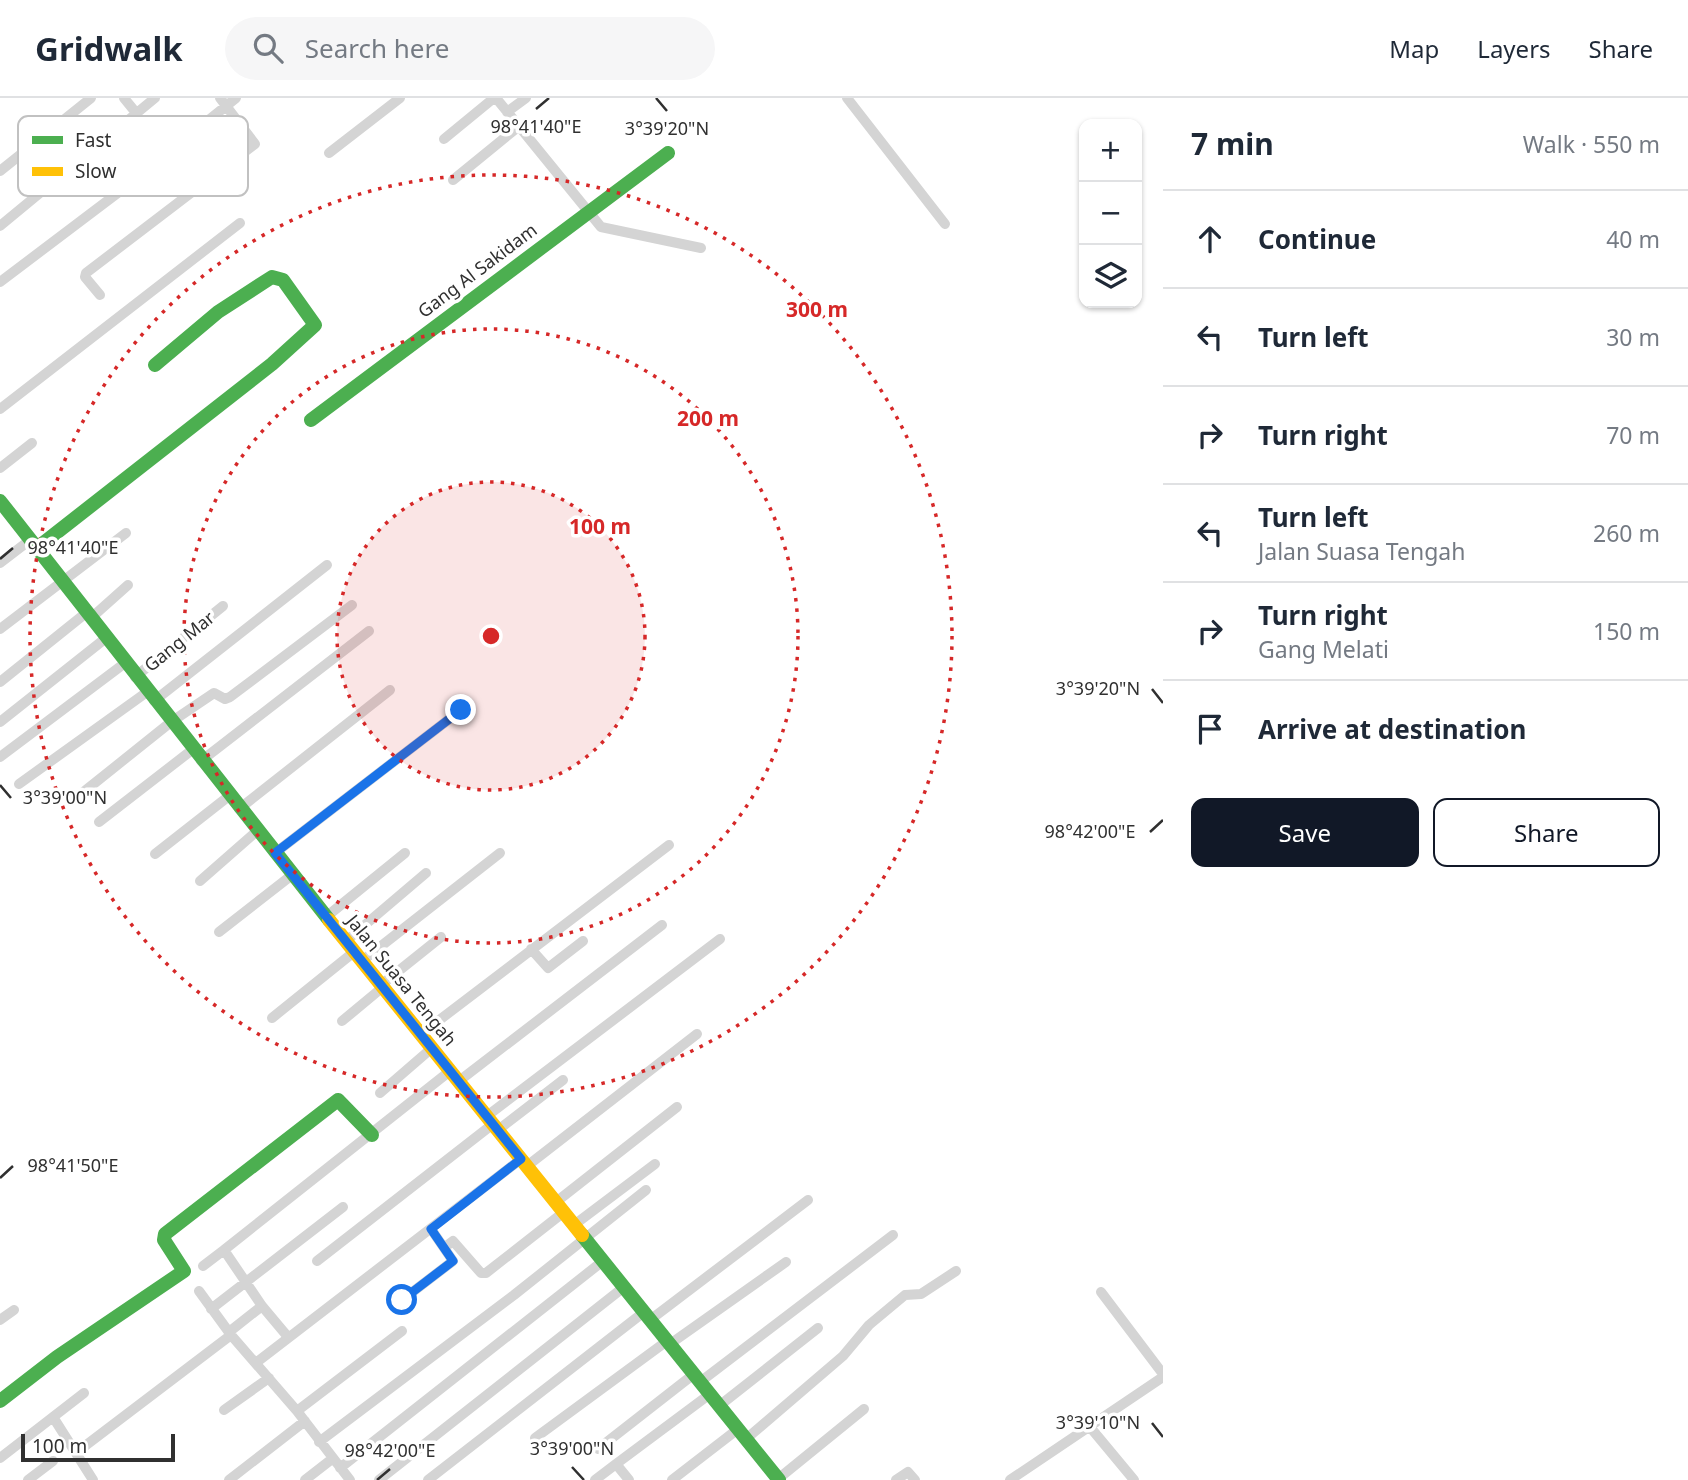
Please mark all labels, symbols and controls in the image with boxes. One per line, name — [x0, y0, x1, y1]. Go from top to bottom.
search box — [225, 17, 715, 80]
text: Gridwalk — [35, 26, 183, 71]
icon: search — [249, 29, 287, 67]
text: Search here — [305, 30, 449, 66]
text: Map — [1389, 32, 1439, 65]
text: Layers — [1477, 32, 1551, 65]
text: Share — [1589, 32, 1653, 65]
text: 98°41'40"E — [491, 114, 581, 138]
legend — [18, 116, 248, 196]
text: 3°39'20"N — [625, 116, 709, 140]
map controls — [1079, 119, 1142, 308]
button: + — [1079, 119, 1142, 182]
text: 7 min — [1191, 123, 1274, 164]
text: Fast — [75, 127, 112, 153]
text: Walk · 550 m — [1523, 128, 1660, 160]
text: Slow — [75, 158, 116, 184]
button: − — [1079, 182, 1142, 245]
street label: Gang Al Sakidam — [413, 217, 541, 323]
icon: ahead — [1191, 220, 1229, 258]
text: Continue — [1258, 221, 1376, 257]
text: 40 m — [1606, 223, 1660, 255]
button: layers — [1079, 245, 1142, 308]
text: 300 m — [786, 295, 848, 323]
icon: left — [1191, 318, 1229, 356]
text: Turn left — [1258, 319, 1369, 355]
text: 30 m — [1606, 321, 1660, 353]
text: 200 m — [677, 404, 739, 432]
icon: right — [1191, 416, 1229, 454]
text: Turn right — [1258, 417, 1388, 453]
text: 70 m — [1606, 419, 1660, 451]
text: Turn left — [1258, 499, 1369, 535]
text: 100 m — [569, 512, 631, 540]
icon: left — [1191, 514, 1229, 552]
text: 260 m — [1593, 517, 1660, 549]
text: 98°41'40"E — [28, 535, 118, 559]
text: Jalan Suasa Tengah — [1258, 535, 1465, 567]
text: Turn right — [1258, 597, 1388, 633]
street label: Gang Mar — [139, 605, 220, 677]
icon: right — [1191, 612, 1229, 650]
text: 150 m — [1593, 615, 1660, 647]
centre of rings — [479, 624, 503, 648]
text: Gang Melati — [1258, 633, 1389, 665]
text: 3°39'20"N — [1056, 676, 1140, 700]
route end — [445, 694, 476, 725]
icon: arrive — [1191, 710, 1229, 748]
text: Arrive at destination — [1258, 711, 1527, 747]
text: 3°39'00"N — [23, 785, 107, 809]
button: Save — [1191, 798, 1419, 867]
button: Share — [1433, 798, 1660, 867]
text: 98°42'00"E — [1045, 819, 1135, 843]
street label: Jalan Suasa Tengah — [340, 908, 462, 1051]
text: 98°41'50"E — [28, 1153, 118, 1177]
route start — [386, 1284, 417, 1315]
text: 3°39'10"N — [1056, 1410, 1140, 1434]
scale bar — [21, 1431, 175, 1463]
text: 100 m — [32, 1433, 87, 1459]
text: 3°39'00"N — [530, 1436, 614, 1460]
text: 98°42'00"E — [345, 1438, 435, 1462]

